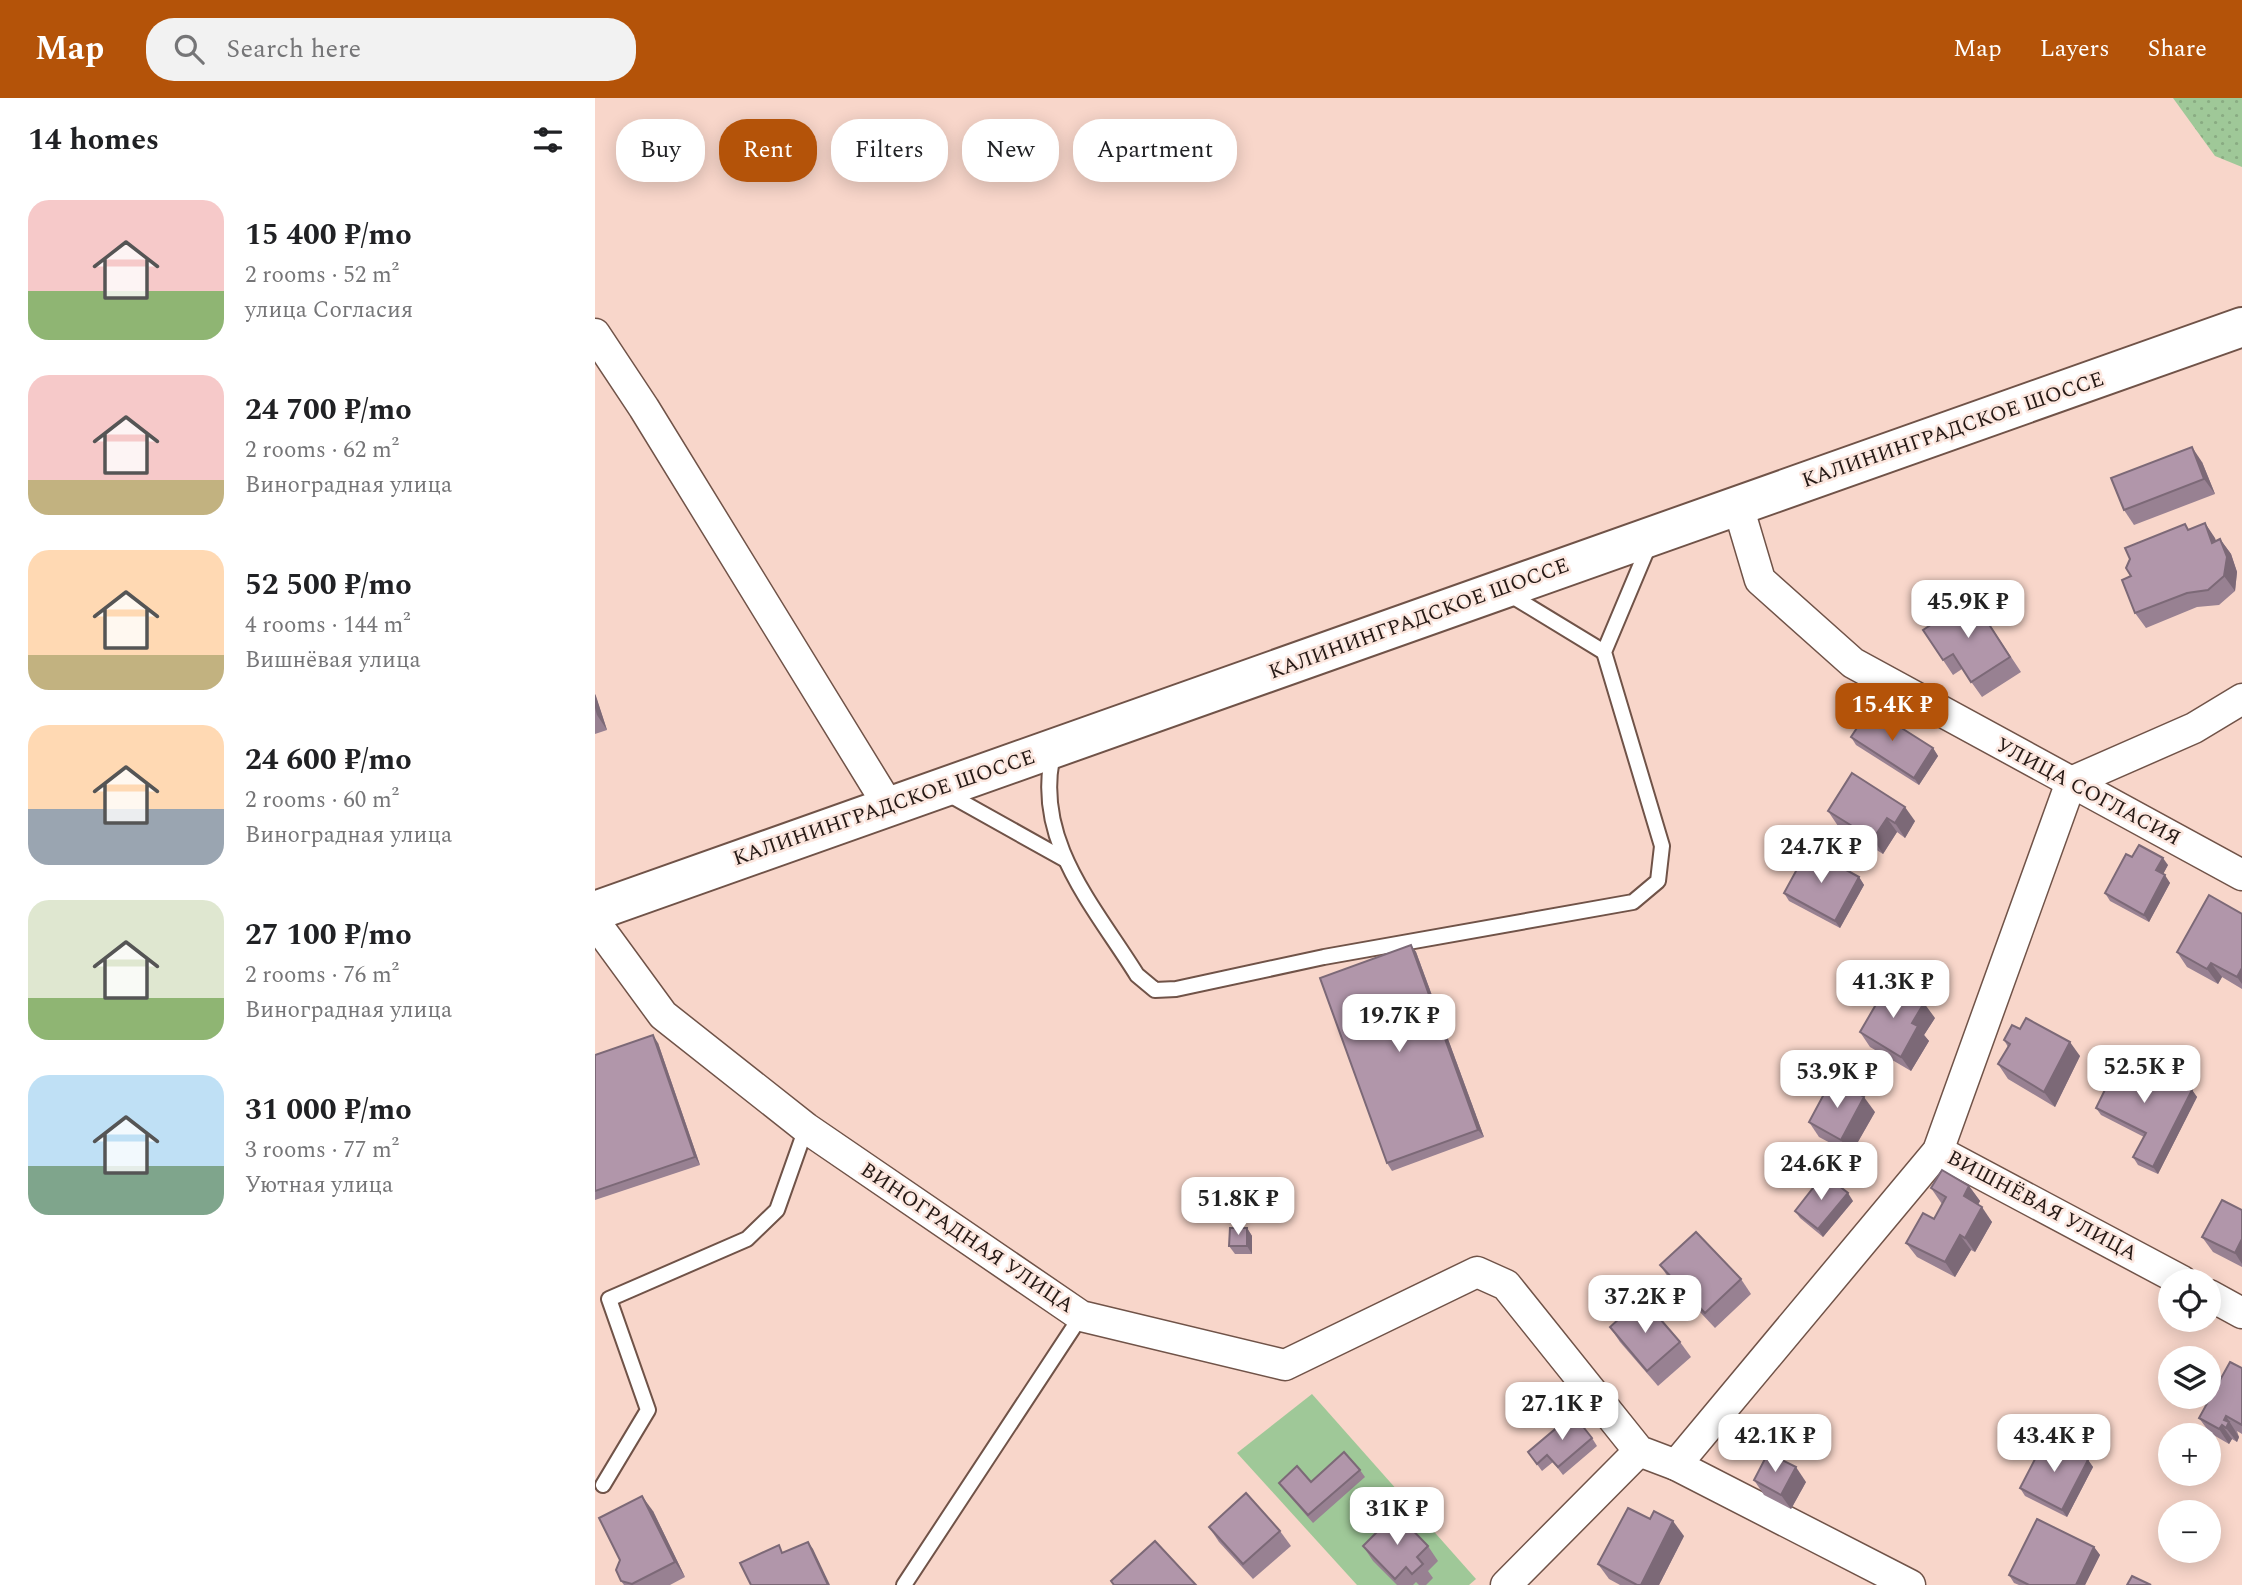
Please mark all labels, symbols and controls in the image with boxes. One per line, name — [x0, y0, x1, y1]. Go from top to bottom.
search box — [146, 18, 636, 81]
text: Map — [35, 24, 104, 74]
text: Search here — [226, 29, 361, 69]
icon: search — [170, 30, 208, 68]
text: Map — [1953, 31, 2002, 67]
text: Layers — [2040, 31, 2110, 67]
text: Share — [2148, 31, 2207, 67]
text: 14 homes — [28, 117, 159, 163]
chip: Buy — [616, 119, 705, 182]
chip: Rent — [719, 119, 817, 182]
chip: Filters — [831, 119, 948, 182]
chip: New — [962, 119, 1059, 182]
chip: Apartment — [1073, 119, 1237, 182]
icon: filters — [529, 121, 567, 159]
text: 15 400 ₽/mo — [245, 212, 412, 258]
icon: home — [84, 228, 168, 312]
text: 2 rooms · 52 m² — [245, 258, 399, 293]
text: улица Согласия — [245, 293, 413, 328]
street label: КАЛИНИНГРАДСКОЕ ШОССЕ — [1797, 363, 2109, 497]
text: 24 700 ₽/mo — [245, 387, 412, 433]
icon: home — [84, 403, 168, 487]
text: 2 rooms · 62 m² — [245, 433, 399, 468]
text: Виноградная улица — [245, 468, 452, 503]
street label: КАЛИНИНГРАДСКОЕ ШОССЕ — [1264, 550, 1574, 688]
text: 52 500 ₽/mo — [245, 562, 412, 608]
icon: home — [84, 578, 168, 662]
pin: 45.9K ₽ — [1903, 580, 2033, 640]
text: 45.9K ₽ — [1927, 585, 2009, 620]
text: 4 rooms · 144 m² — [245, 608, 411, 643]
text: Вишнёвая улица — [245, 643, 421, 678]
pin: 15.4K ₽ — [1827, 684, 1957, 743]
text: 15.4K ₽ — [1851, 688, 1933, 723]
street label: УЛИЦА СОГЛАСИЯ — [1990, 730, 2186, 854]
text: 24 600 ₽/mo — [245, 737, 412, 783]
street label: КАЛИНИНГРАДСКОЕ ШОССЕ — [728, 741, 1040, 875]
icon: home — [84, 753, 168, 837]
text: 2 rooms · 60 m² — [245, 783, 399, 818]
text: Виноградная улица — [245, 818, 452, 853]
pin: 24.7K ₽ — [1756, 826, 1886, 885]
text: 24.7K ₽ — [1780, 830, 1862, 865]
text: 27 100 ₽/mo — [245, 912, 412, 958]
icon: home — [84, 928, 168, 1012]
text: 2 rooms · 76 m² — [245, 958, 399, 993]
pin: 41.3K ₽ — [1828, 960, 1958, 1020]
text: 41.3K ₽ — [1852, 965, 1934, 1000]
text: Виноградная улица — [245, 993, 452, 1028]
pin: 19.7K ₽ — [1334, 995, 1464, 1054]
text: 19.7K ₽ — [1358, 999, 1440, 1034]
pin: 52.5K ₽ — [2079, 1046, 2209, 1105]
text: 52.5K ₽ — [2103, 1050, 2185, 1085]
pin: 53.9K ₽ — [1772, 1051, 1902, 1110]
text: 53.9K ₽ — [1796, 1055, 1878, 1090]
text: 31 000 ₽/mo — [245, 1087, 412, 1133]
icon: home — [84, 1103, 168, 1187]
text: 3 rooms · 77 m² — [245, 1133, 399, 1168]
pin: 24.6K ₽ — [1756, 1142, 1886, 1202]
street label: ВИШНЁВАЯ УЛИЦА — [1941, 1142, 2143, 1270]
text: 24.6K ₽ — [1780, 1147, 1862, 1182]
street label: ВИНОГРАДНАЯ УЛИЦА — [854, 1154, 1080, 1322]
text: Уютная улица — [245, 1168, 393, 1203]
pin: 51.8K ₽ — [1173, 1178, 1303, 1237]
text: 51.8K ₽ — [1197, 1182, 1279, 1217]
map controls — [2158, 1269, 2221, 1563]
button: locate — [2158, 1269, 2221, 1332]
pin: 37.2K ₽ — [1580, 1276, 1710, 1335]
text: 37.2K ₽ — [1604, 1280, 1686, 1315]
button: layers — [2158, 1346, 2221, 1409]
pin: 27.1K ₽ — [1497, 1382, 1627, 1442]
text: 27.1K ₽ — [1521, 1387, 1603, 1422]
pin: 42.1K ₽ — [1710, 1414, 1840, 1474]
pin: 43.4K ₽ — [1989, 1414, 2119, 1474]
text: 42.1K ₽ — [1734, 1419, 1816, 1454]
text: 43.4K ₽ — [2013, 1419, 2095, 1454]
button: + — [2158, 1423, 2221, 1486]
pin: 31K ₽ — [1348, 1488, 1446, 1547]
text: 31K ₽ — [1366, 1492, 1428, 1527]
button: − — [2158, 1500, 2221, 1563]

